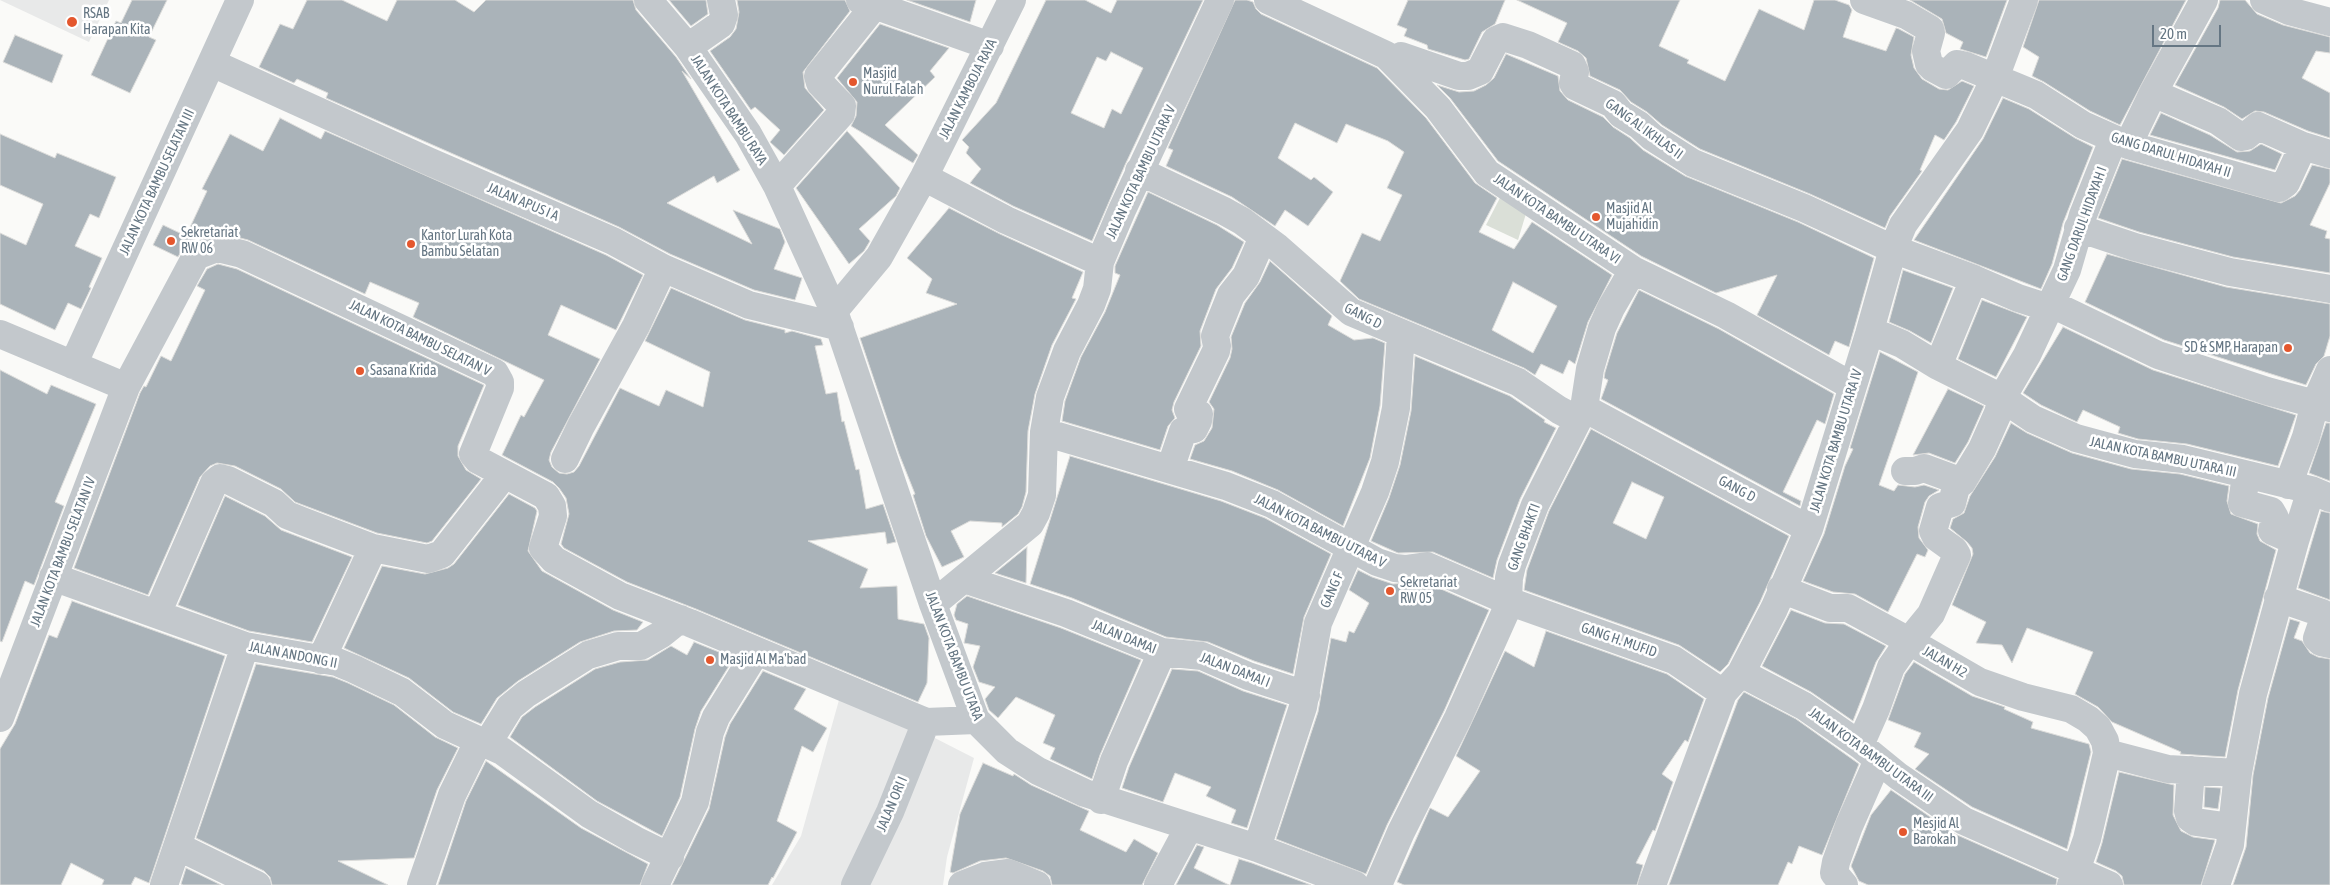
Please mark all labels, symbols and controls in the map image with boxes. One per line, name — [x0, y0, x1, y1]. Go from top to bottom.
place label: RSAB Harapan Kita — [83, 6, 150, 38]
marker: RSAB Harapan Kita — [65, 15, 79, 29]
scale bar — [2155, 15, 2224, 47]
text: 20 m — [2160, 25, 2187, 42]
street label: JALAN KAMBOJA RAYA — [936, 36, 1000, 142]
street label: JALAN KOTA BAMBU RAYA — [687, 52, 771, 168]
place label: Masjid Nurul Falah — [863, 66, 923, 98]
marker: Masjid Nurul Falah — [847, 76, 859, 88]
street label: GANG AL IKHLAS II — [1602, 95, 1686, 163]
street label: JALAN KOTA BAMBU UTARA V — [1103, 103, 1179, 241]
street label: JALAN KOTA BAMBU SELATAN III — [116, 106, 198, 258]
street label: GANG DARUL HIDAYAH II — [2109, 129, 2233, 181]
street label: GANG DARUL HIDAYAH I — [2053, 164, 2111, 284]
street label: JALAN KOTA BAMBU UTARA VI — [1490, 170, 1624, 268]
street label: JALAN APUS I A — [485, 179, 561, 225]
place label: Masjid Al Mujahidin — [1606, 201, 1659, 233]
marker: Masjid Al Mujahidin — [1590, 211, 1602, 223]
place label: Sekretariat RW 06 — [181, 225, 238, 258]
place label: Kantor Lurah Kota Bambu Selatan — [421, 228, 512, 260]
marker: Sekretariat RW 06 — [165, 235, 177, 247]
marker: Kantor Lurah Kota Bambu Selatan — [405, 238, 417, 250]
street label: JALAN KOTA BAMBU SELATAN V — [347, 296, 493, 380]
street label: GANG D — [1341, 299, 1385, 333]
place label: SD & SMP Harapan — [2184, 340, 2278, 356]
marker: SD & SMP Harapan — [2282, 342, 2294, 354]
place label: Sasana Krida — [370, 363, 436, 379]
marker: Sasana Krida — [354, 365, 366, 377]
street label: JALAN KOTA BAMBU UTARA IV — [1806, 367, 1866, 515]
street label: JALAN KOTA BAMBU UTARA III — [2088, 433, 2238, 481]
street label: GANG D — [1716, 472, 1758, 506]
street label: JALAN KOTA BAMBU SELATAN IV — [27, 475, 99, 629]
street label: JALAN KOTA BAMBU UTARA V — [1251, 490, 1389, 572]
street label: GANG BHAKTI — [1504, 501, 1544, 573]
street label: GANG F — [1317, 569, 1347, 611]
place label: Sekretariat RW 05 — [1400, 575, 1457, 608]
marker: Sekretariat RW 05 — [1384, 585, 1396, 597]
street label: JALAN KOTA BAMBU UTARA — [922, 589, 986, 723]
street label: JALAN DAMAI — [1089, 616, 1159, 658]
street label: GANG H. MUFID — [1579, 619, 1659, 661]
street label: JALAN ANDONG II — [247, 638, 339, 672]
street label: JALAN H2 — [1920, 643, 1970, 681]
street label: JALAN DAMAI I — [1198, 649, 1272, 691]
place label: Masjid Al Ma'bad — [720, 652, 806, 668]
marker: Masjid Al Ma'bad — [704, 654, 716, 666]
street label: JALAN KOTA BAMBU UTARA III — [1806, 704, 1936, 806]
street label: JALAN ORI I — [873, 774, 911, 834]
place label: Mesjid Al Barokah — [1913, 816, 1959, 849]
marker: Mesjid Al Barokah — [1897, 826, 1909, 838]

